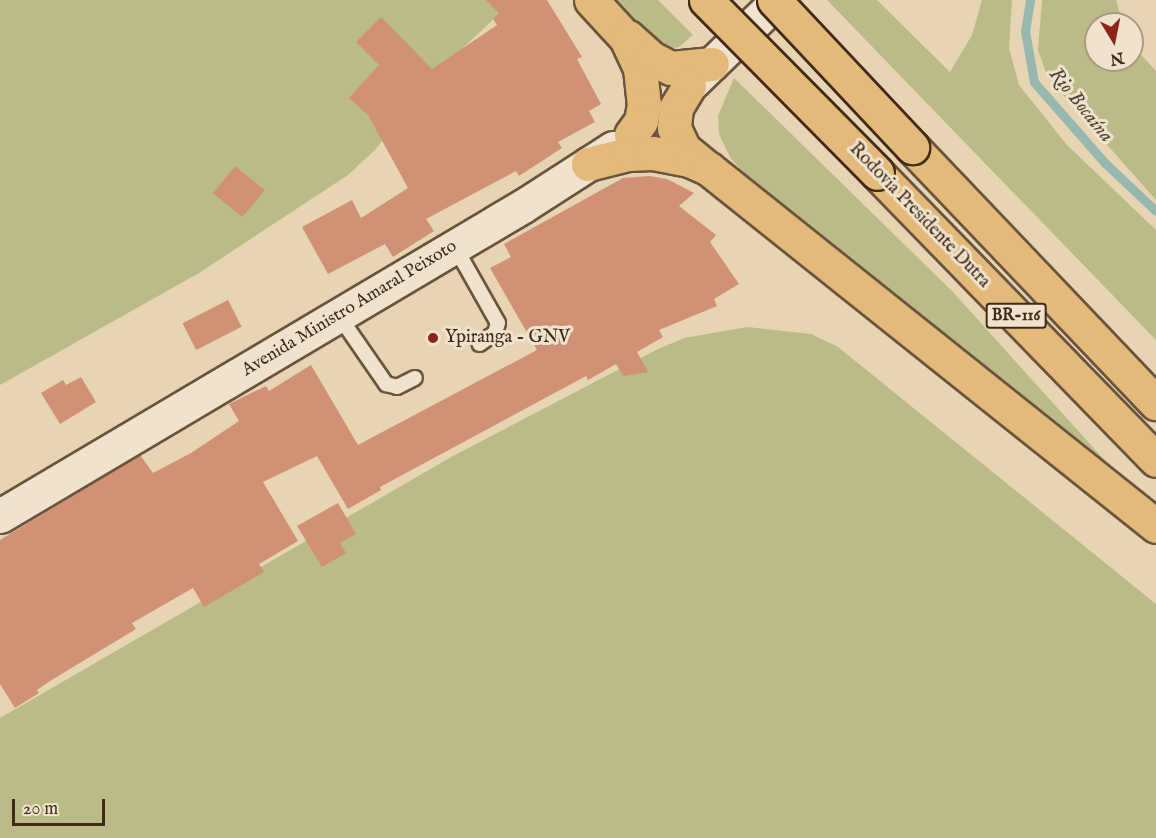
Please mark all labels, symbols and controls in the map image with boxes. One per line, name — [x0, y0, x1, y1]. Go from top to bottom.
north arrow — [1084, 12, 1144, 72]
text: N — [1108, 47, 1125, 69]
water label: Rio Bocaína — [1044, 63, 1118, 147]
street label: Rodovia Presidente Dutra — [844, 139, 994, 293]
street label: Avenida Ministro Amaral Peixoto — [239, 236, 461, 382]
road number: BR-116 — [984, 303, 1048, 329]
place label: Ypiranga - GNV — [445, 327, 570, 349]
marker: Ypiranga - GNV — [426, 331, 440, 345]
scale bar — [15, 787, 108, 825]
text: 20 m — [23, 798, 58, 821]

